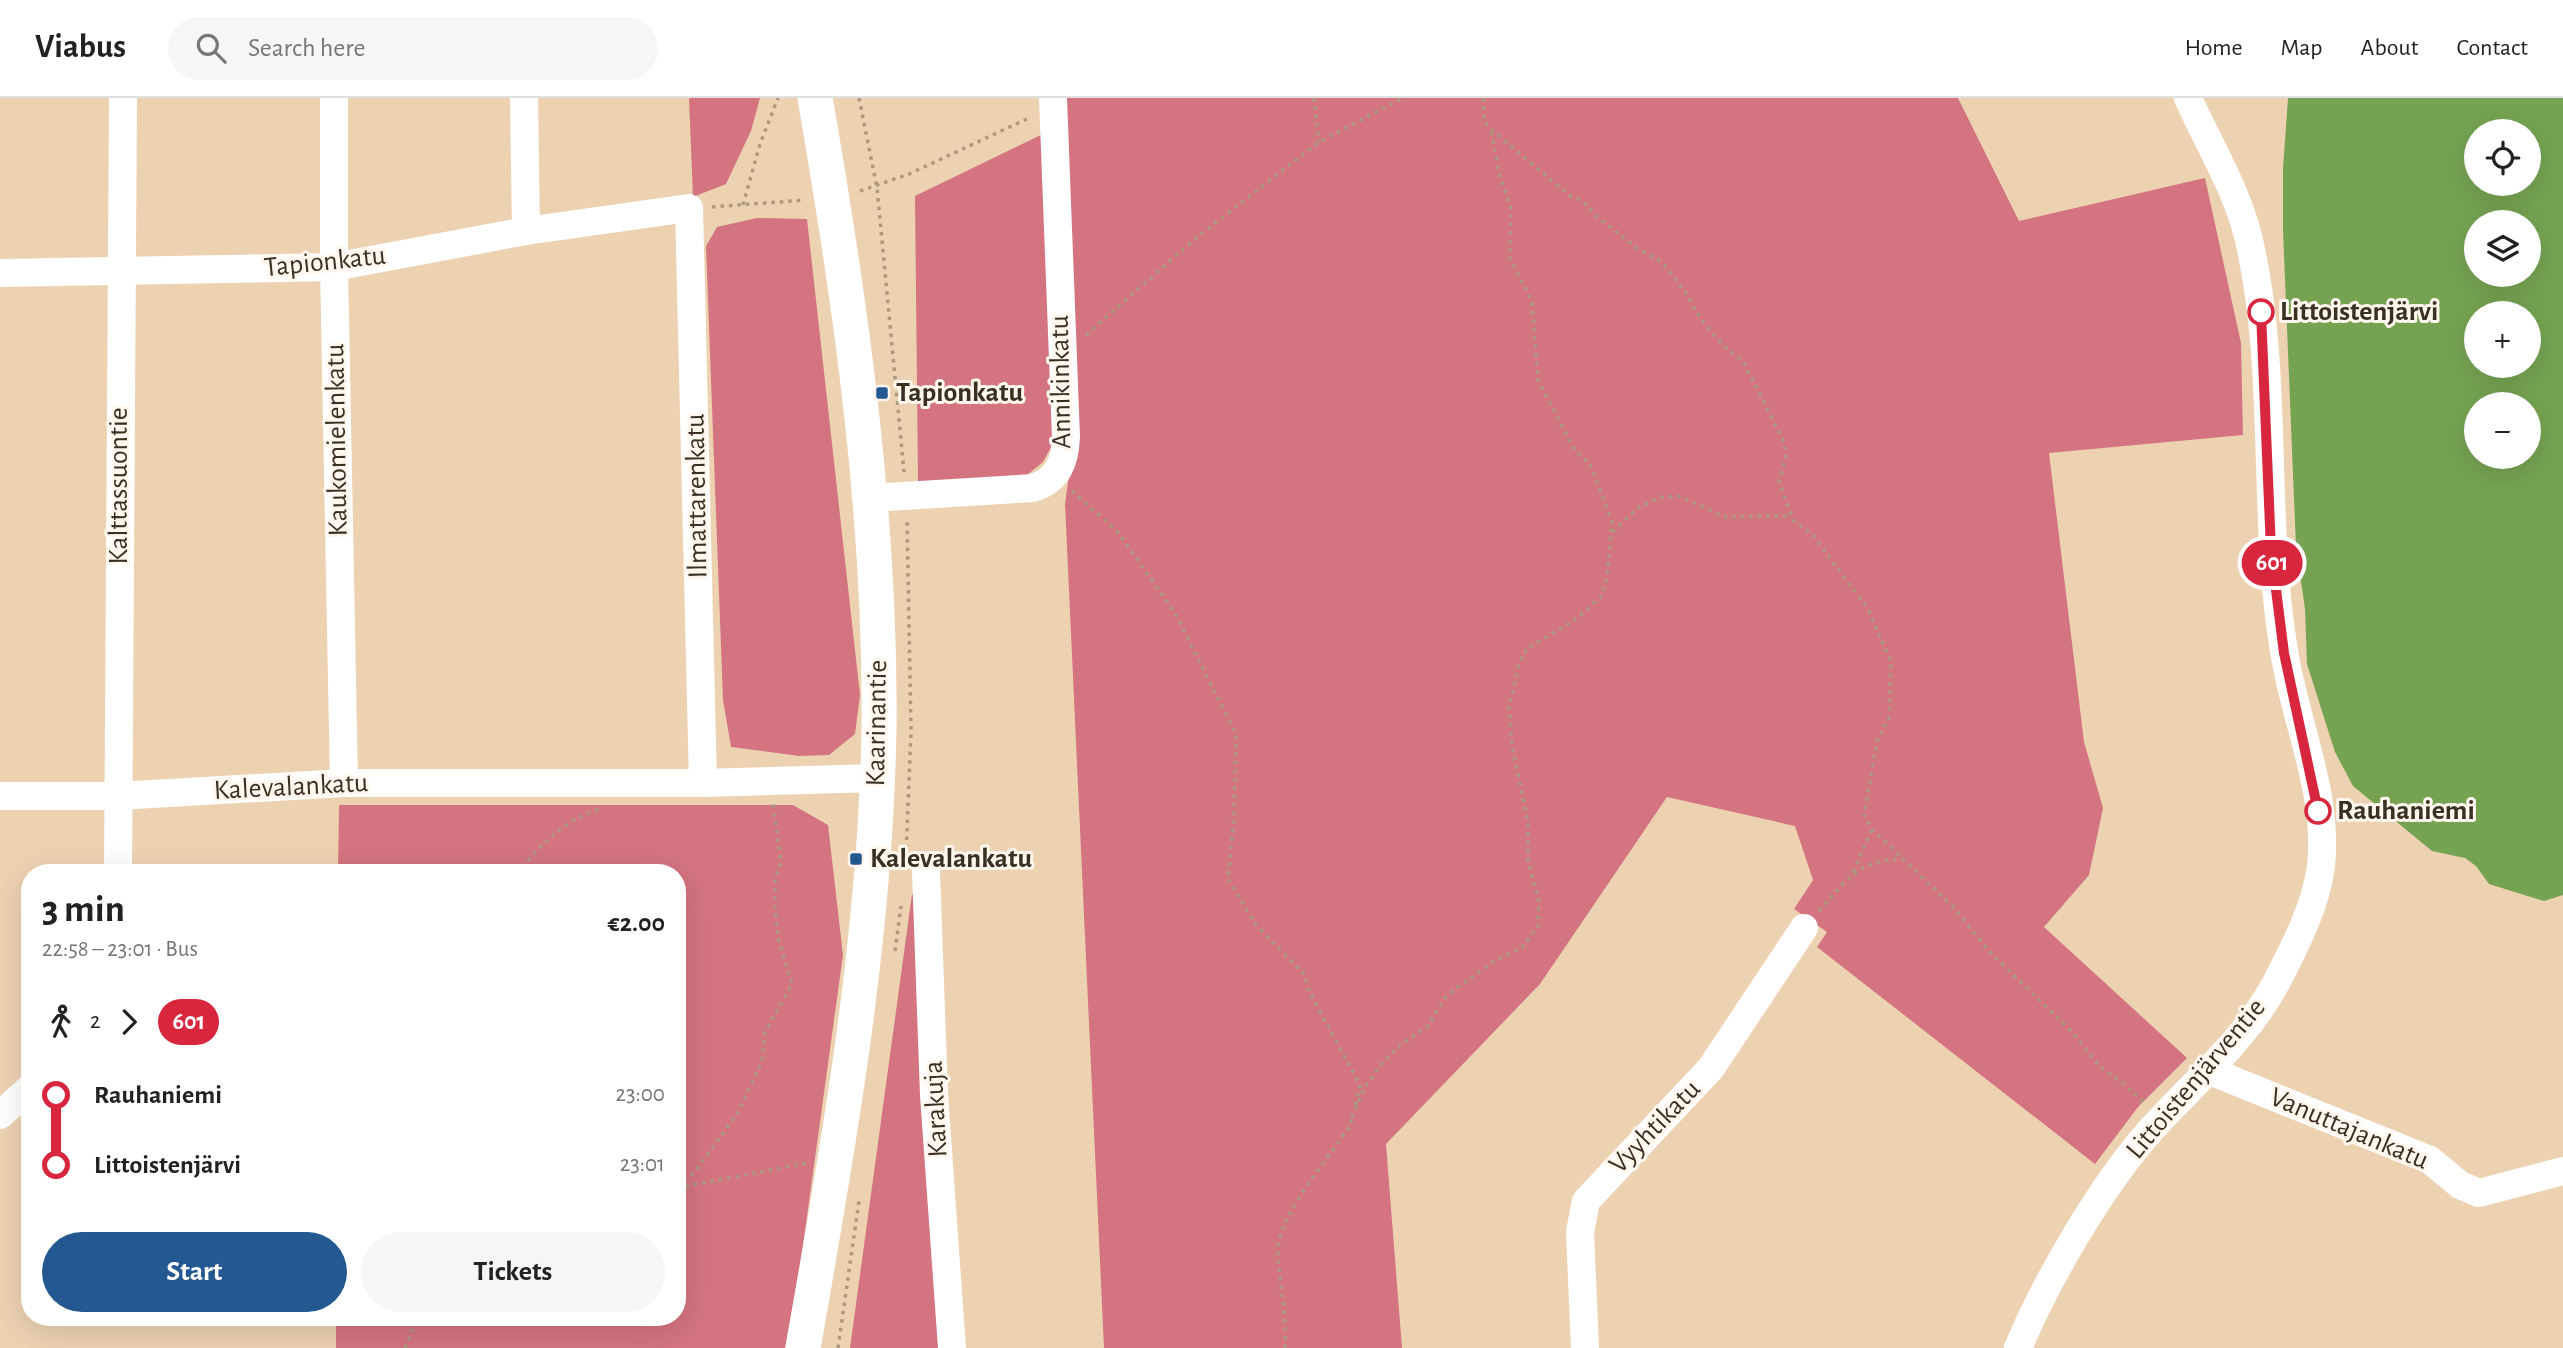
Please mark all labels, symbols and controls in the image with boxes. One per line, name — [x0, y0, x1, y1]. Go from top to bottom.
search box — [168, 17, 658, 80]
icon: search — [192, 29, 230, 67]
text: Viabus — [35, 31, 126, 64]
text: Search here — [248, 35, 366, 61]
text: Home — [2185, 36, 2243, 60]
text: Map — [2281, 36, 2323, 60]
text: About — [2361, 36, 2418, 60]
text: Contact — [2456, 36, 2528, 60]
map controls — [2464, 119, 2541, 469]
button: locate — [2464, 119, 2541, 196]
button: layers — [2464, 210, 2541, 287]
street label: Tapionkatu — [263, 242, 387, 282]
place label: Littoistenjärvi — [2280, 298, 2438, 326]
marker: Littoistenjärvi — [2248, 299, 2274, 325]
button: + — [2464, 301, 2541, 378]
street label: Annikinkatu — [1046, 315, 1076, 449]
street label: Kaukomielenkatu — [321, 343, 353, 537]
place label: Tapionkatu — [896, 379, 1023, 407]
marker: Tapionkatu — [874, 385, 890, 401]
button: − — [2464, 392, 2541, 469]
street label: Kalttassuontie — [105, 407, 133, 565]
street label: Ilmattarenkatu — [682, 413, 712, 579]
line badge: 601 — [2232, 540, 2312, 586]
text: 601 — [2256, 551, 2288, 575]
street label: Kaarinantie — [862, 659, 892, 787]
street label: Kalevalankatu — [213, 769, 369, 805]
place label: Rauhaniemi — [2337, 797, 2475, 825]
marker: Rauhaniemi — [2305, 798, 2331, 824]
place label: Kalevalankatu — [870, 845, 1033, 873]
marker: Kalevalankatu — [848, 851, 864, 867]
text: 3 min — [42, 891, 125, 929]
text: €2.00 — [608, 910, 665, 936]
text: 22:58 – 23:01 · Bus — [42, 938, 198, 961]
street label: Littoistenjärventie — [2121, 994, 2271, 1164]
icon: walk — [42, 1003, 80, 1041]
icon: forward — [110, 1003, 148, 1041]
text: 2 — [90, 1010, 100, 1033]
text: 601 — [172, 1010, 205, 1034]
street label: Karakuja — [919, 1060, 953, 1158]
street label: Vyyhtikatu — [1604, 1075, 1706, 1179]
text: Rauhaniemi — [94, 1082, 222, 1108]
text: 23:00 — [616, 1083, 665, 1106]
street label: Vanuttajankatu — [2266, 1083, 2432, 1175]
text: Littoistenjärvi — [94, 1152, 241, 1178]
text: 23:01 — [620, 1153, 665, 1176]
button: Start — [42, 1232, 347, 1312]
button: Tickets — [361, 1232, 665, 1312]

